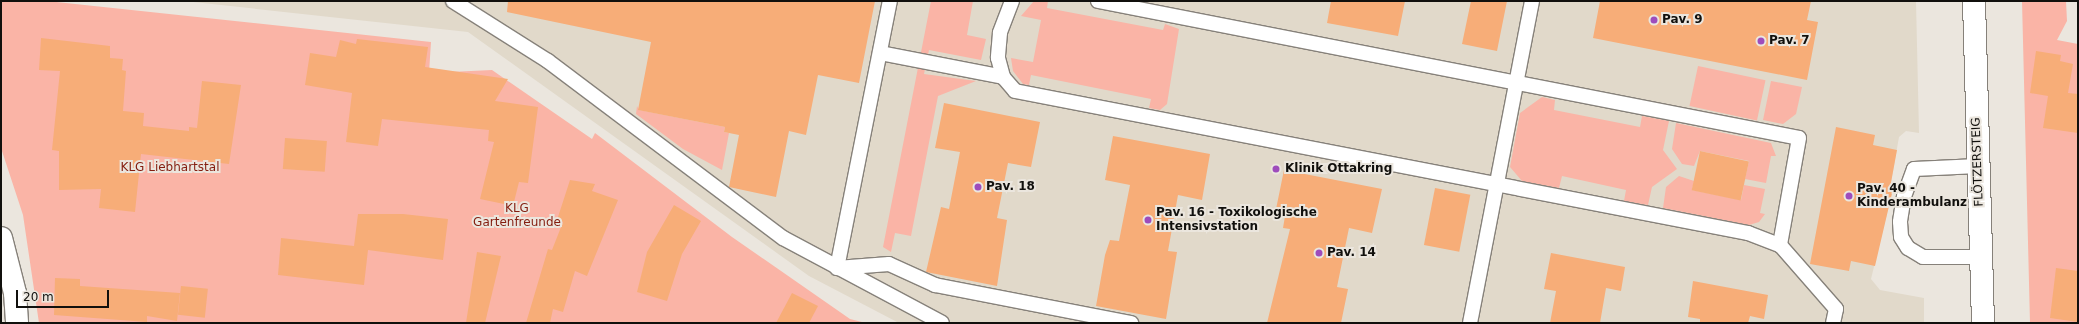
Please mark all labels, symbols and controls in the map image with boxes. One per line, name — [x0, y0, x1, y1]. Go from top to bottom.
place label: Pav. 9 — [1662, 13, 1702, 27]
marker: Pav. 9 — [1649, 15, 1659, 25]
place label: Pav. 7 — [1769, 34, 1810, 48]
marker: Pav. 7 — [1756, 36, 1766, 46]
street label: FLÖTZERSTEIG — [1969, 117, 1987, 207]
park label: KLG Liebhartstal — [121, 161, 219, 175]
place label: Klinik Ottakring — [1285, 162, 1392, 176]
marker: Klinik Ottakring — [1270, 163, 1282, 175]
place label: Pav. 18 — [986, 180, 1035, 194]
marker: Pav. 18 — [973, 182, 983, 192]
place label: Pav. 40 - Kinderambulanz — [1857, 182, 1967, 210]
marker: Pav. 40 - Kinderambulanz — [1844, 191, 1854, 201]
park label: KLG Gartenfreunde — [473, 202, 561, 230]
place label: Pav. 16 - Toxikologische Intensivstation — [1156, 206, 1317, 234]
marker: Pav. 16 - Toxikologische Intensivstation — [1143, 215, 1153, 225]
place label: Pav. 14 — [1327, 246, 1376, 260]
marker: Pav. 14 — [1314, 248, 1324, 258]
scale bar — [18, 282, 111, 308]
text: 20 m — [23, 290, 54, 304]

